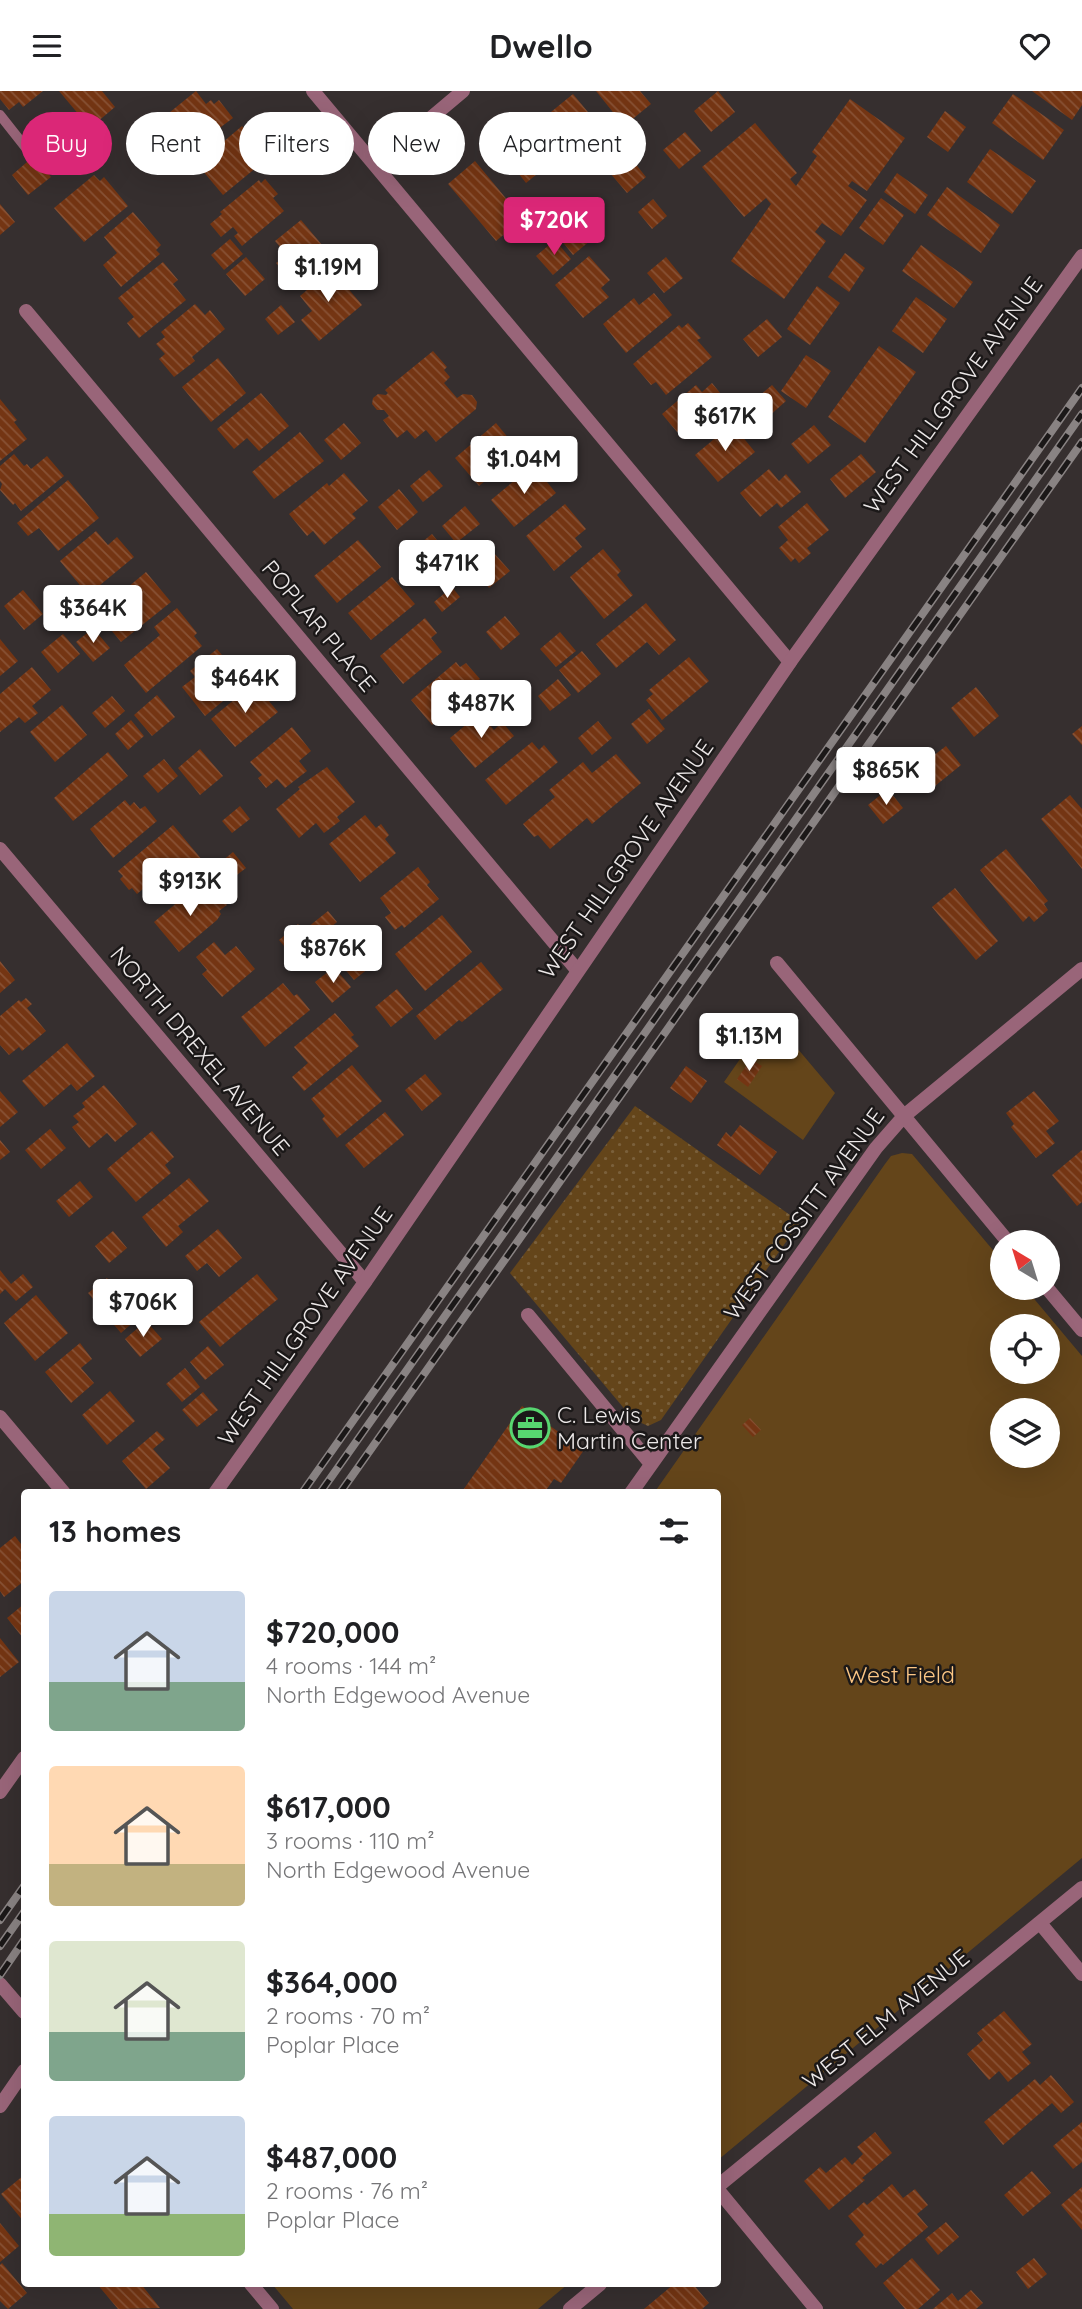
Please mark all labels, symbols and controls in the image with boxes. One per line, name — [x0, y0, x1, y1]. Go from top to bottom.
text: Dwello — [489, 26, 593, 66]
icon: menu — [28, 27, 66, 65]
icon: heart — [1016, 27, 1054, 65]
chip: Buy — [21, 112, 112, 175]
chip: Rent — [126, 112, 225, 175]
chip: Filters — [239, 112, 354, 175]
chip: New — [368, 112, 465, 175]
chip: Apartment — [479, 112, 646, 175]
pin: $720K — [505, 197, 603, 257]
text: $720K — [520, 205, 588, 234]
pin: $1.19M — [271, 245, 385, 304]
text: $1.19M — [294, 252, 362, 281]
street label: WEST HILLGROVE AVENUE — [857, 271, 1048, 519]
pin: $617K — [676, 393, 774, 453]
text: $617K — [694, 401, 756, 430]
pin: $1.04M — [467, 437, 581, 496]
text: $1.04M — [487, 444, 561, 473]
pin: $471K — [398, 540, 496, 600]
text: $471K — [415, 548, 479, 577]
street label: POPLAR PLACE — [256, 554, 383, 697]
pin: $364K — [44, 585, 142, 645]
text: $364K — [59, 593, 127, 622]
pin: $464K — [196, 655, 294, 715]
text: $464K — [211, 663, 279, 692]
pin: $487K — [432, 681, 530, 740]
text: $487K — [447, 688, 515, 717]
street label: WEST HILLGROVE AVENUE — [532, 733, 719, 984]
pin: $865K — [837, 747, 935, 807]
text: $865K — [852, 755, 920, 784]
pin: $913K — [141, 859, 239, 918]
text: $913K — [158, 866, 222, 895]
pin: $876K — [284, 925, 382, 985]
text: $876K — [300, 933, 366, 962]
street label: NORTH DREXEL AVENUE — [104, 940, 296, 1161]
pin: $1.13M — [692, 1013, 806, 1073]
text: $1.13M — [715, 1021, 783, 1050]
street label: WEST COSSITT AVENUE — [717, 1102, 890, 1325]
street label: WEST HILLGROVE AVENUE — [211, 1200, 398, 1451]
north arrow — [990, 1230, 1060, 1300]
map controls — [990, 1230, 1060, 1468]
pin: $706K — [94, 1279, 192, 1339]
text: $706K — [109, 1287, 177, 1316]
button: locate — [990, 1314, 1060, 1384]
button: layers — [990, 1398, 1060, 1468]
place label: C. Lewis Martin Center — [557, 1400, 702, 1455]
office icon: C. Lewis Martin Center — [509, 1407, 551, 1449]
text: 13 homes — [49, 1512, 181, 1550]
icon: filters — [655, 1512, 693, 1550]
text: $720,000 — [266, 1613, 399, 1651]
icon: home — [105, 1619, 189, 1703]
text: 4 rooms · 144 m² — [266, 1651, 436, 1680]
park label: West Field — [845, 1660, 955, 1689]
text: North Edgewood Avenue — [266, 1680, 530, 1709]
text: $617,000 — [266, 1788, 391, 1826]
icon: home — [105, 1794, 189, 1878]
text: 3 rooms · 110 m² — [266, 1826, 435, 1855]
text: North Edgewood Avenue — [266, 1855, 530, 1884]
street label: WEST ELM AVENUE — [796, 1942, 975, 2095]
text: $364,000 — [266, 1963, 398, 2001]
icon: home — [105, 1969, 189, 2053]
text: 2 rooms · 70 m² — [266, 2001, 430, 2030]
text: Poplar Place — [266, 2030, 400, 2059]
text: $487,000 — [266, 2138, 397, 2176]
icon: home — [105, 2144, 189, 2228]
text: 2 rooms · 76 m² — [266, 2176, 428, 2205]
text: Poplar Place — [266, 2205, 400, 2234]

